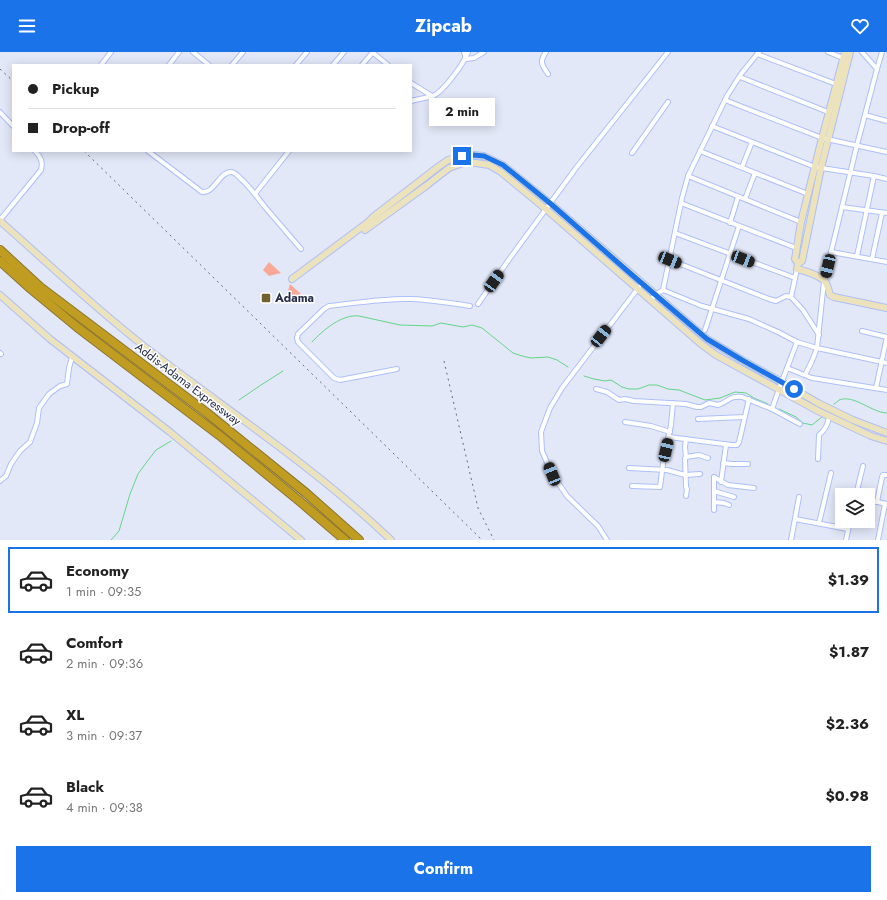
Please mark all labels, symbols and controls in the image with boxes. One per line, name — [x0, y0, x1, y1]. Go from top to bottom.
text: Zipcab — [415, 13, 472, 39]
icon: menu — [16, 15, 38, 37]
icon: heart — [849, 15, 871, 37]
text: Pickup — [52, 78, 99, 100]
callout: 2 min — [429, 98, 495, 126]
text: 2 min — [445, 102, 479, 121]
text: Drop-off — [52, 117, 110, 139]
route end — [453, 147, 471, 165]
car — [730, 249, 756, 269]
car — [657, 250, 683, 270]
car — [819, 253, 837, 279]
car — [482, 268, 506, 294]
place label: Adama — [274, 289, 314, 307]
marker: Adama — [260, 292, 272, 304]
car — [589, 323, 613, 349]
street label: Addis-Adama Expressway — [131, 338, 245, 430]
route start — [785, 380, 803, 398]
car — [657, 437, 675, 463]
car — [542, 461, 562, 487]
map controls — [835, 488, 875, 528]
button: layers — [835, 488, 875, 528]
text: Economy — [66, 560, 129, 582]
icon: car — [18, 562, 54, 598]
text: $1.39 — [828, 569, 869, 591]
text: 1 min · 09:35 — [66, 582, 141, 601]
text: Comfort — [66, 632, 123, 654]
icon: car — [18, 634, 54, 670]
text: $1.87 — [829, 641, 869, 663]
text: 2 min · 09:36 — [66, 654, 143, 673]
text: XL — [66, 704, 84, 726]
icon: car — [18, 706, 54, 742]
text: $2.36 — [826, 713, 869, 735]
text: 3 min · 09:37 — [66, 726, 142, 745]
text: Black — [66, 776, 104, 798]
icon: car — [18, 778, 54, 814]
text: $0.98 — [825, 785, 869, 807]
text: 4 min · 09:38 — [66, 798, 143, 817]
button: Confirm — [16, 846, 871, 892]

